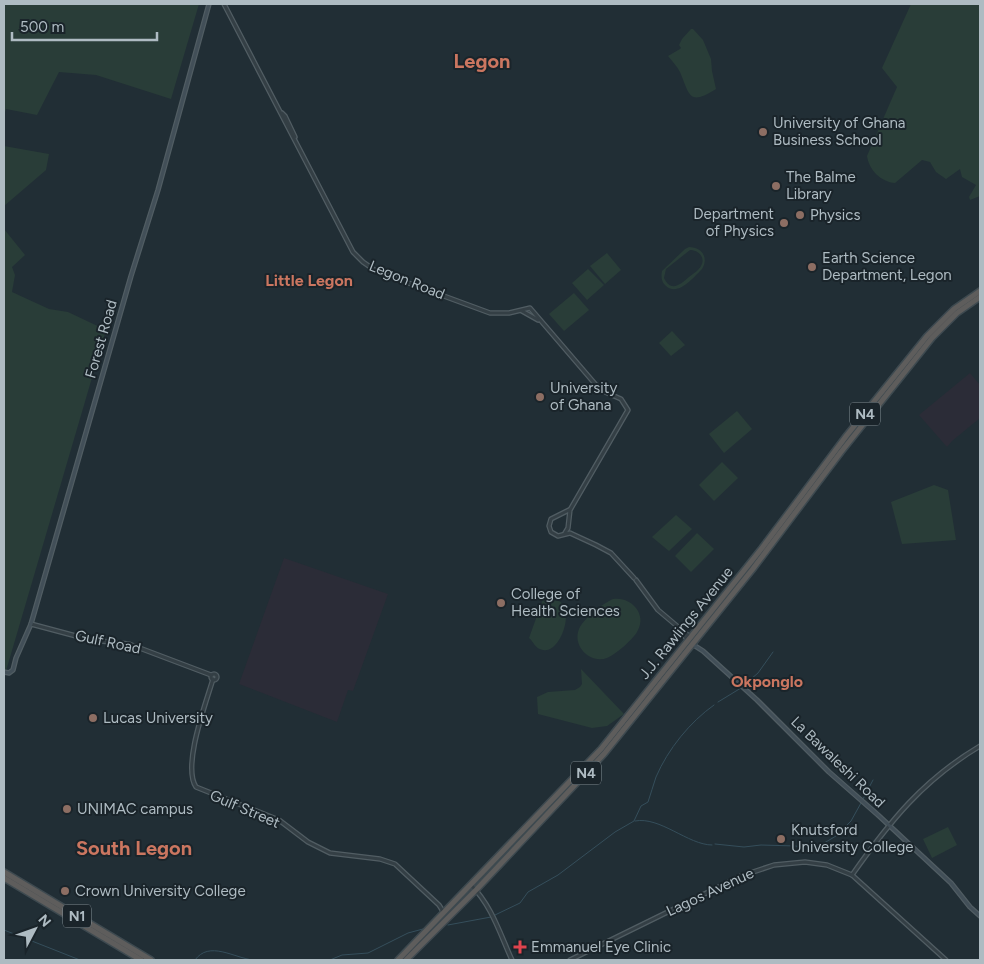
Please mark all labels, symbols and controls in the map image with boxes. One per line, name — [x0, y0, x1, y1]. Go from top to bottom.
scale bar — [12, 10, 158, 42]
text: 500 m — [20, 18, 64, 36]
district label: Legon — [454, 49, 510, 73]
place label: University of Ghana Business School — [773, 114, 905, 149]
marker: University of Ghana Business School — [757, 126, 769, 138]
place label: The Balme Library — [786, 168, 856, 203]
marker: The Balme Library — [770, 180, 782, 192]
place label: Department of Physics — [693, 205, 774, 240]
place label: Physics — [810, 206, 860, 224]
marker: Physics — [794, 209, 806, 221]
marker: Department of Physics — [778, 217, 790, 229]
place label: Earth Science Department, Legon — [822, 249, 952, 284]
street label: Legon Road — [366, 257, 448, 303]
marker: Earth Science Department, Legon — [806, 261, 818, 273]
district label: Little Legon — [265, 271, 353, 290]
street label: Forest Road — [81, 298, 121, 380]
place label: University of Ghana — [550, 379, 617, 414]
marker: University of Ghana — [534, 391, 546, 403]
road number: N4 — [850, 402, 880, 426]
street label: J.J. Rawlings Avenue — [635, 563, 737, 683]
place label: College of Health Sciences — [511, 585, 620, 620]
marker: College of Health Sciences — [495, 597, 507, 609]
street label: Gulf Road — [73, 626, 143, 658]
district label: Okponglo — [731, 672, 803, 691]
place label: Lucas University — [103, 709, 213, 727]
marker: Lucas University — [87, 712, 99, 724]
street label: La Bawaleshi Road — [787, 713, 889, 811]
road number: N4 — [571, 761, 601, 784]
street label: Gulf Street — [207, 786, 283, 832]
place label: UNIMAC campus — [77, 800, 193, 818]
marker: UNIMAC campus — [61, 803, 73, 815]
place label: Knutsford University College — [791, 821, 913, 856]
marker: Knutsford University College — [775, 833, 787, 845]
district label: South Legon — [76, 836, 192, 860]
street label: Lagos Avenue — [663, 864, 757, 920]
place label: Crown University College — [75, 882, 246, 900]
marker: Crown University College — [59, 885, 71, 897]
north arrow — [10, 904, 60, 954]
road number: N1 — [63, 904, 91, 928]
text: N — [34, 911, 54, 930]
place label: Emmanuel Eye Clinic — [531, 938, 671, 956]
marker: Emmanuel Eye Clinic — [513, 940, 527, 954]

